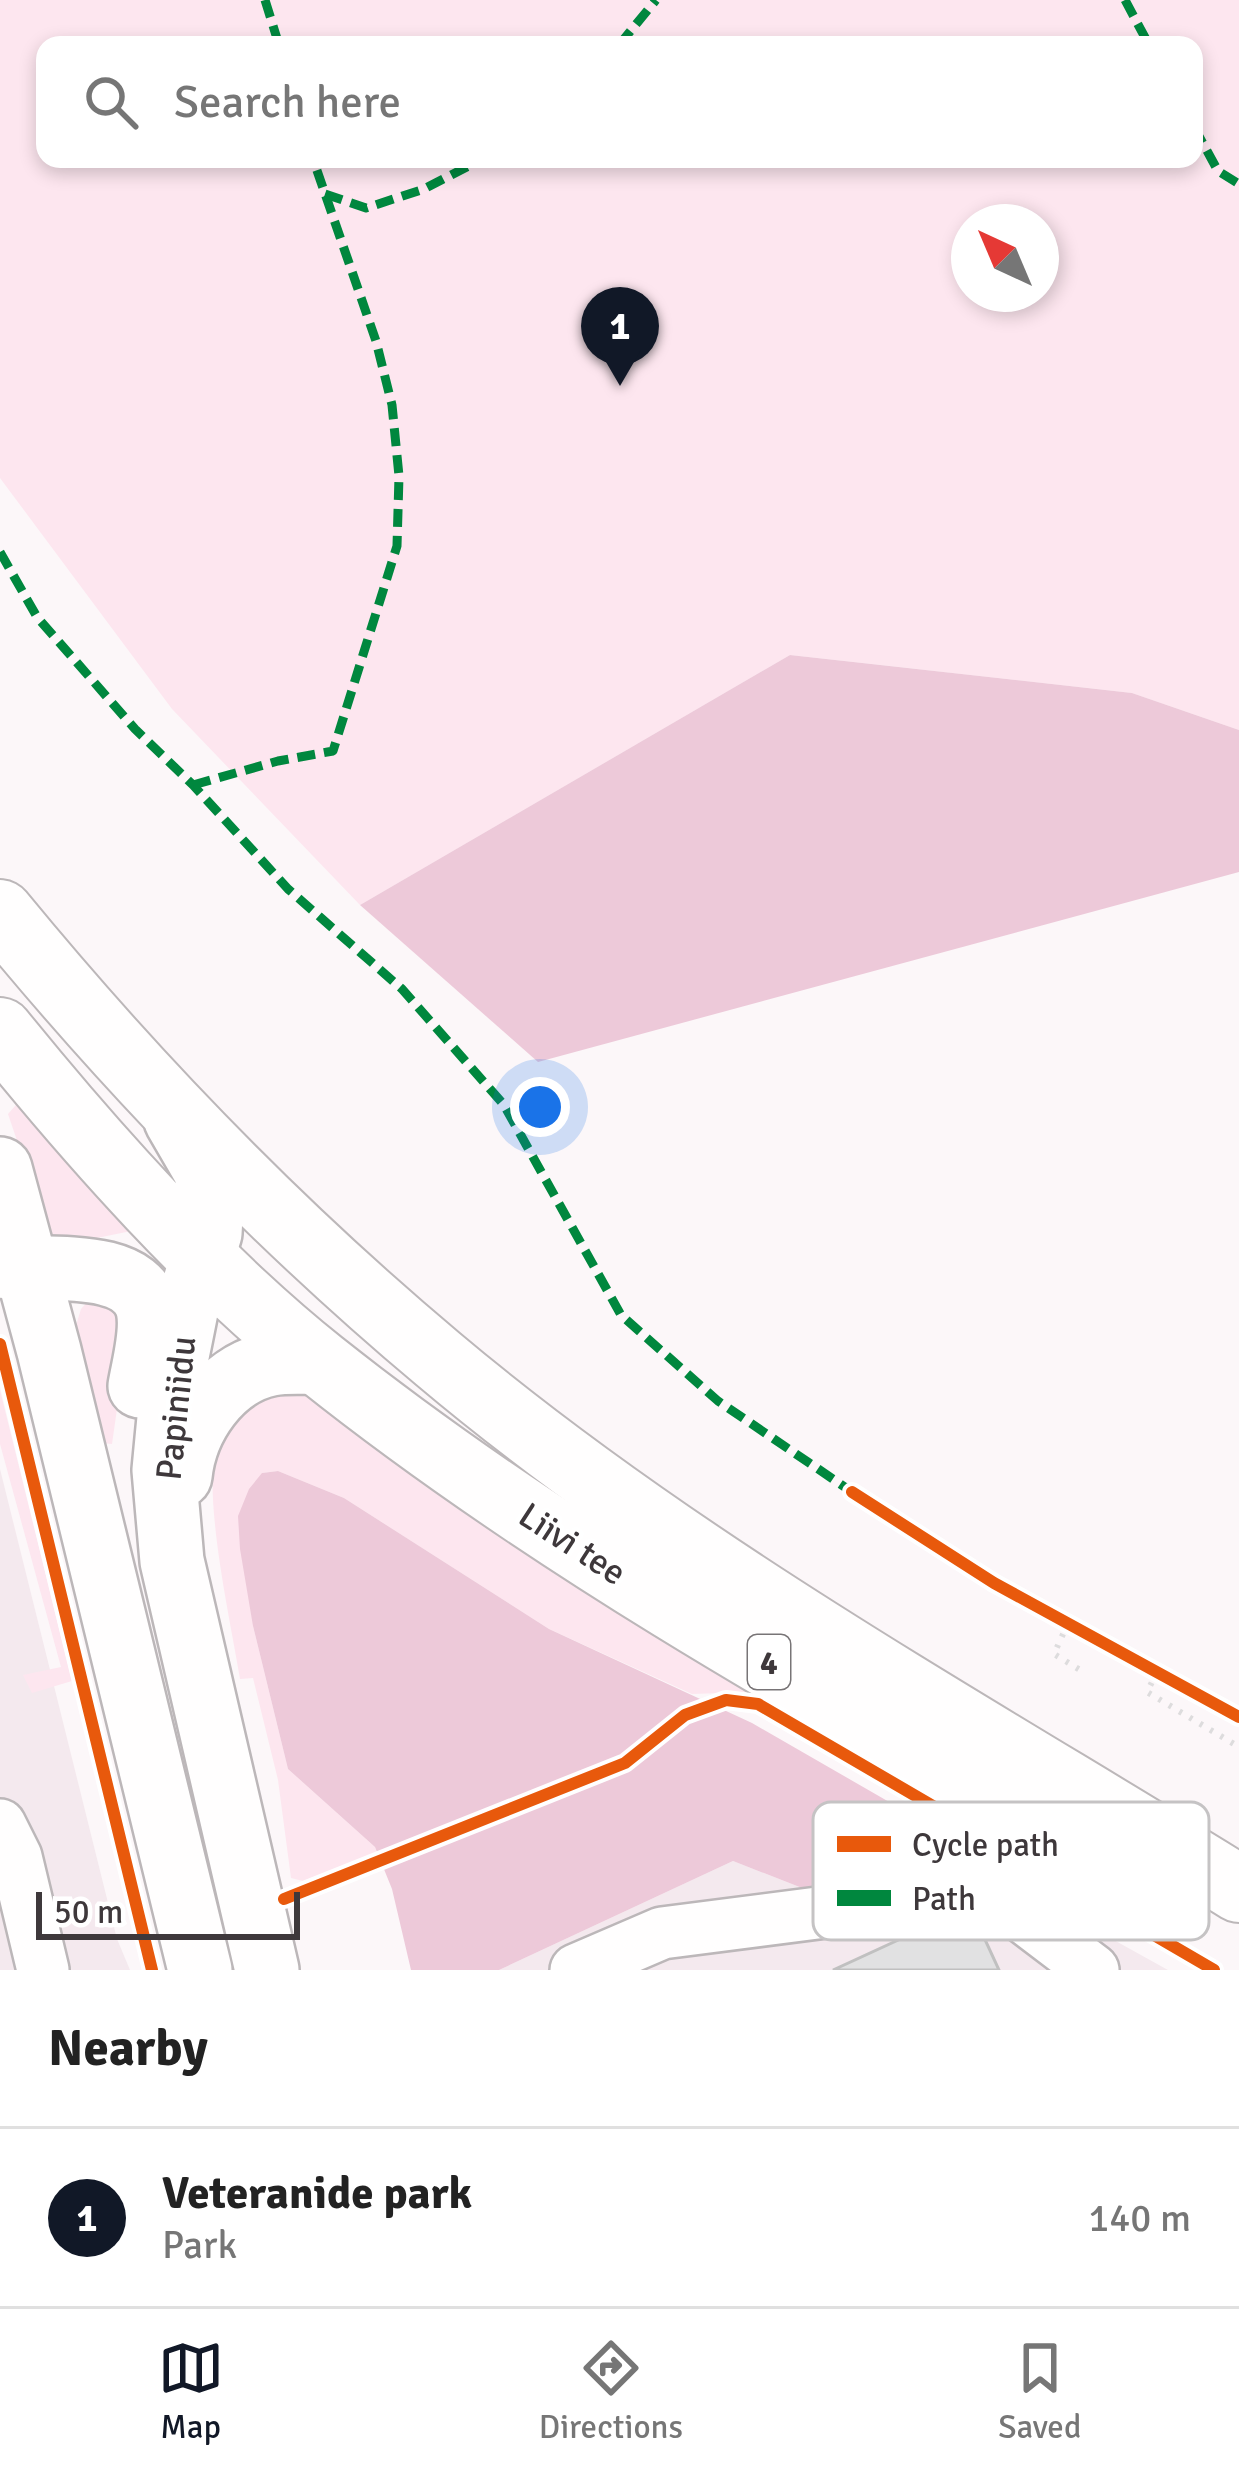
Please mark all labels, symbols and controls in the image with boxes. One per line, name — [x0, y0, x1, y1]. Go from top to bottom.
search box — [36, 36, 1203, 168]
icon: search — [78, 69, 144, 135]
text: Search here — [174, 75, 401, 130]
north arrow — [951, 204, 1059, 312]
pin: 1 — [581, 287, 659, 386]
your location — [510, 1077, 570, 1137]
street label: Papiniidu — [147, 1334, 206, 1482]
street label: Liivi tee — [510, 1493, 634, 1596]
road number: 4 — [748, 1635, 790, 1689]
legend — [813, 1802, 1209, 1940]
text: Cycle path — [912, 1825, 1059, 1866]
text: Path — [912, 1879, 976, 1920]
scale bar — [36, 1886, 300, 1939]
text: 50 m — [54, 1892, 123, 1933]
text: Nearby — [48, 2017, 208, 2080]
text: Veteranide park — [162, 2166, 472, 2221]
text: 1 — [76, 2194, 98, 2242]
text: 140 m — [1088, 2194, 1191, 2242]
text: Park — [162, 2221, 237, 2269]
tab: Map — [158, 2335, 224, 2448]
tab: Directions — [539, 2335, 683, 2448]
tab: Saved — [998, 2335, 1081, 2448]

